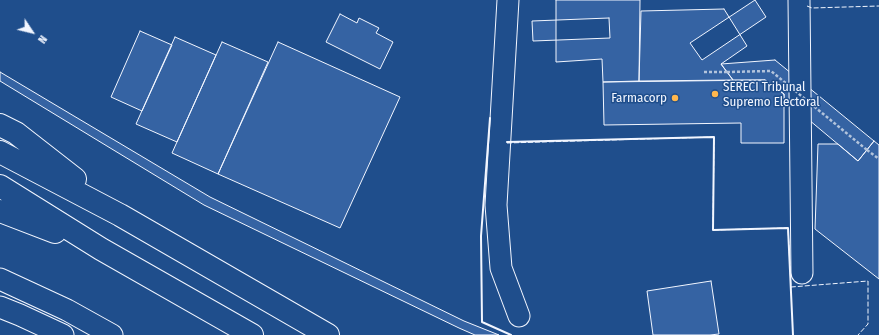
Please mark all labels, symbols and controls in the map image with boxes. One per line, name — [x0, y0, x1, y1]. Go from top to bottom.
north arrow — [12, 12, 52, 52]
text: N — [35, 33, 49, 46]
place label: SERECI Tribunal Supremo Electoral — [723, 79, 820, 110]
marker: SERECI Tribunal Supremo Electoral — [710, 89, 720, 99]
place label: Farmacorp — [611, 90, 667, 106]
marker: Farmacorp — [670, 93, 680, 103]

